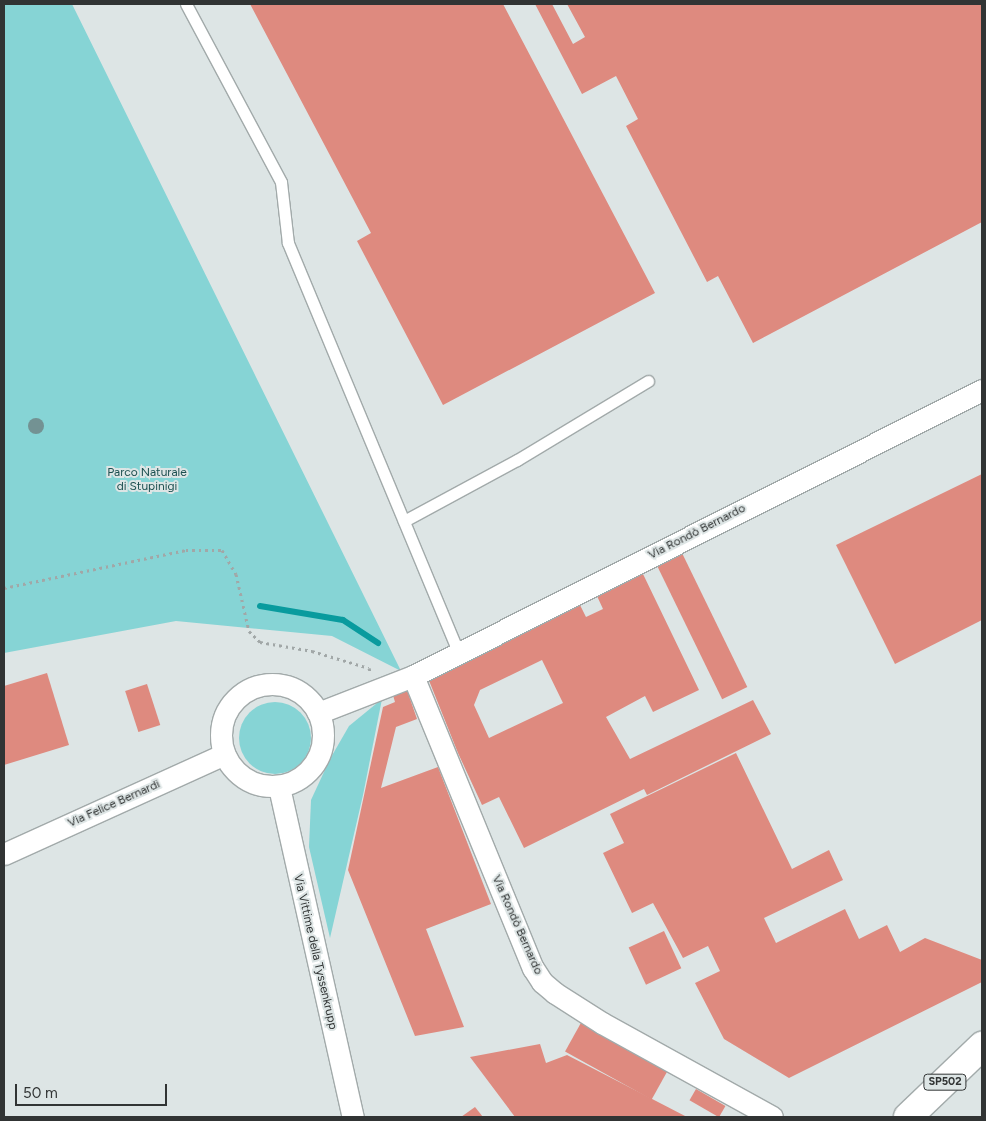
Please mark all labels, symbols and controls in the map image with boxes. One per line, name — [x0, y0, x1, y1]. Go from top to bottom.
park label: Parco Naturale di Stupinigi — [107, 466, 187, 494]
street label: Via Rondò Bernardo — [646, 501, 748, 563]
street label: Via Felice Bernardi — [66, 777, 162, 831]
street label: Via Vittime della Tyssenkrupp — [290, 873, 340, 1031]
street label: Via Rondò Bernardo — [489, 873, 545, 977]
scale bar — [18, 1074, 170, 1106]
road number: SP502 — [922, 1074, 968, 1090]
text: 50 m — [23, 1084, 58, 1102]

